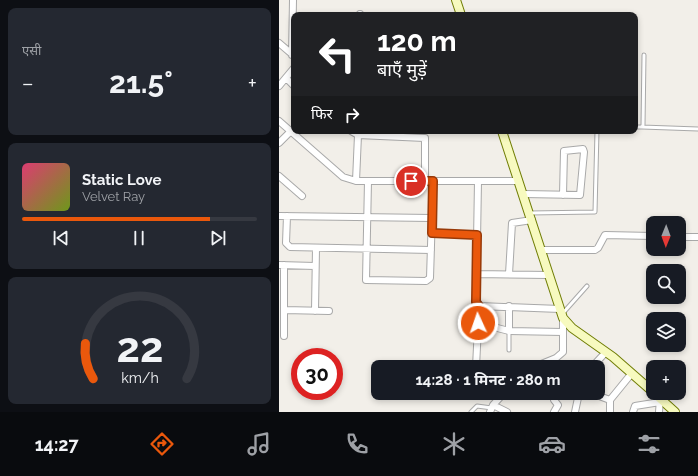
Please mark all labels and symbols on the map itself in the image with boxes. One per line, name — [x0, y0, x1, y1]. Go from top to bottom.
pin — [394, 164, 428, 198]
north arrow — [646, 216, 686, 256]
position arrow — [457, 302, 499, 344]
speed limit sign: 30 — [291, 348, 343, 400]

